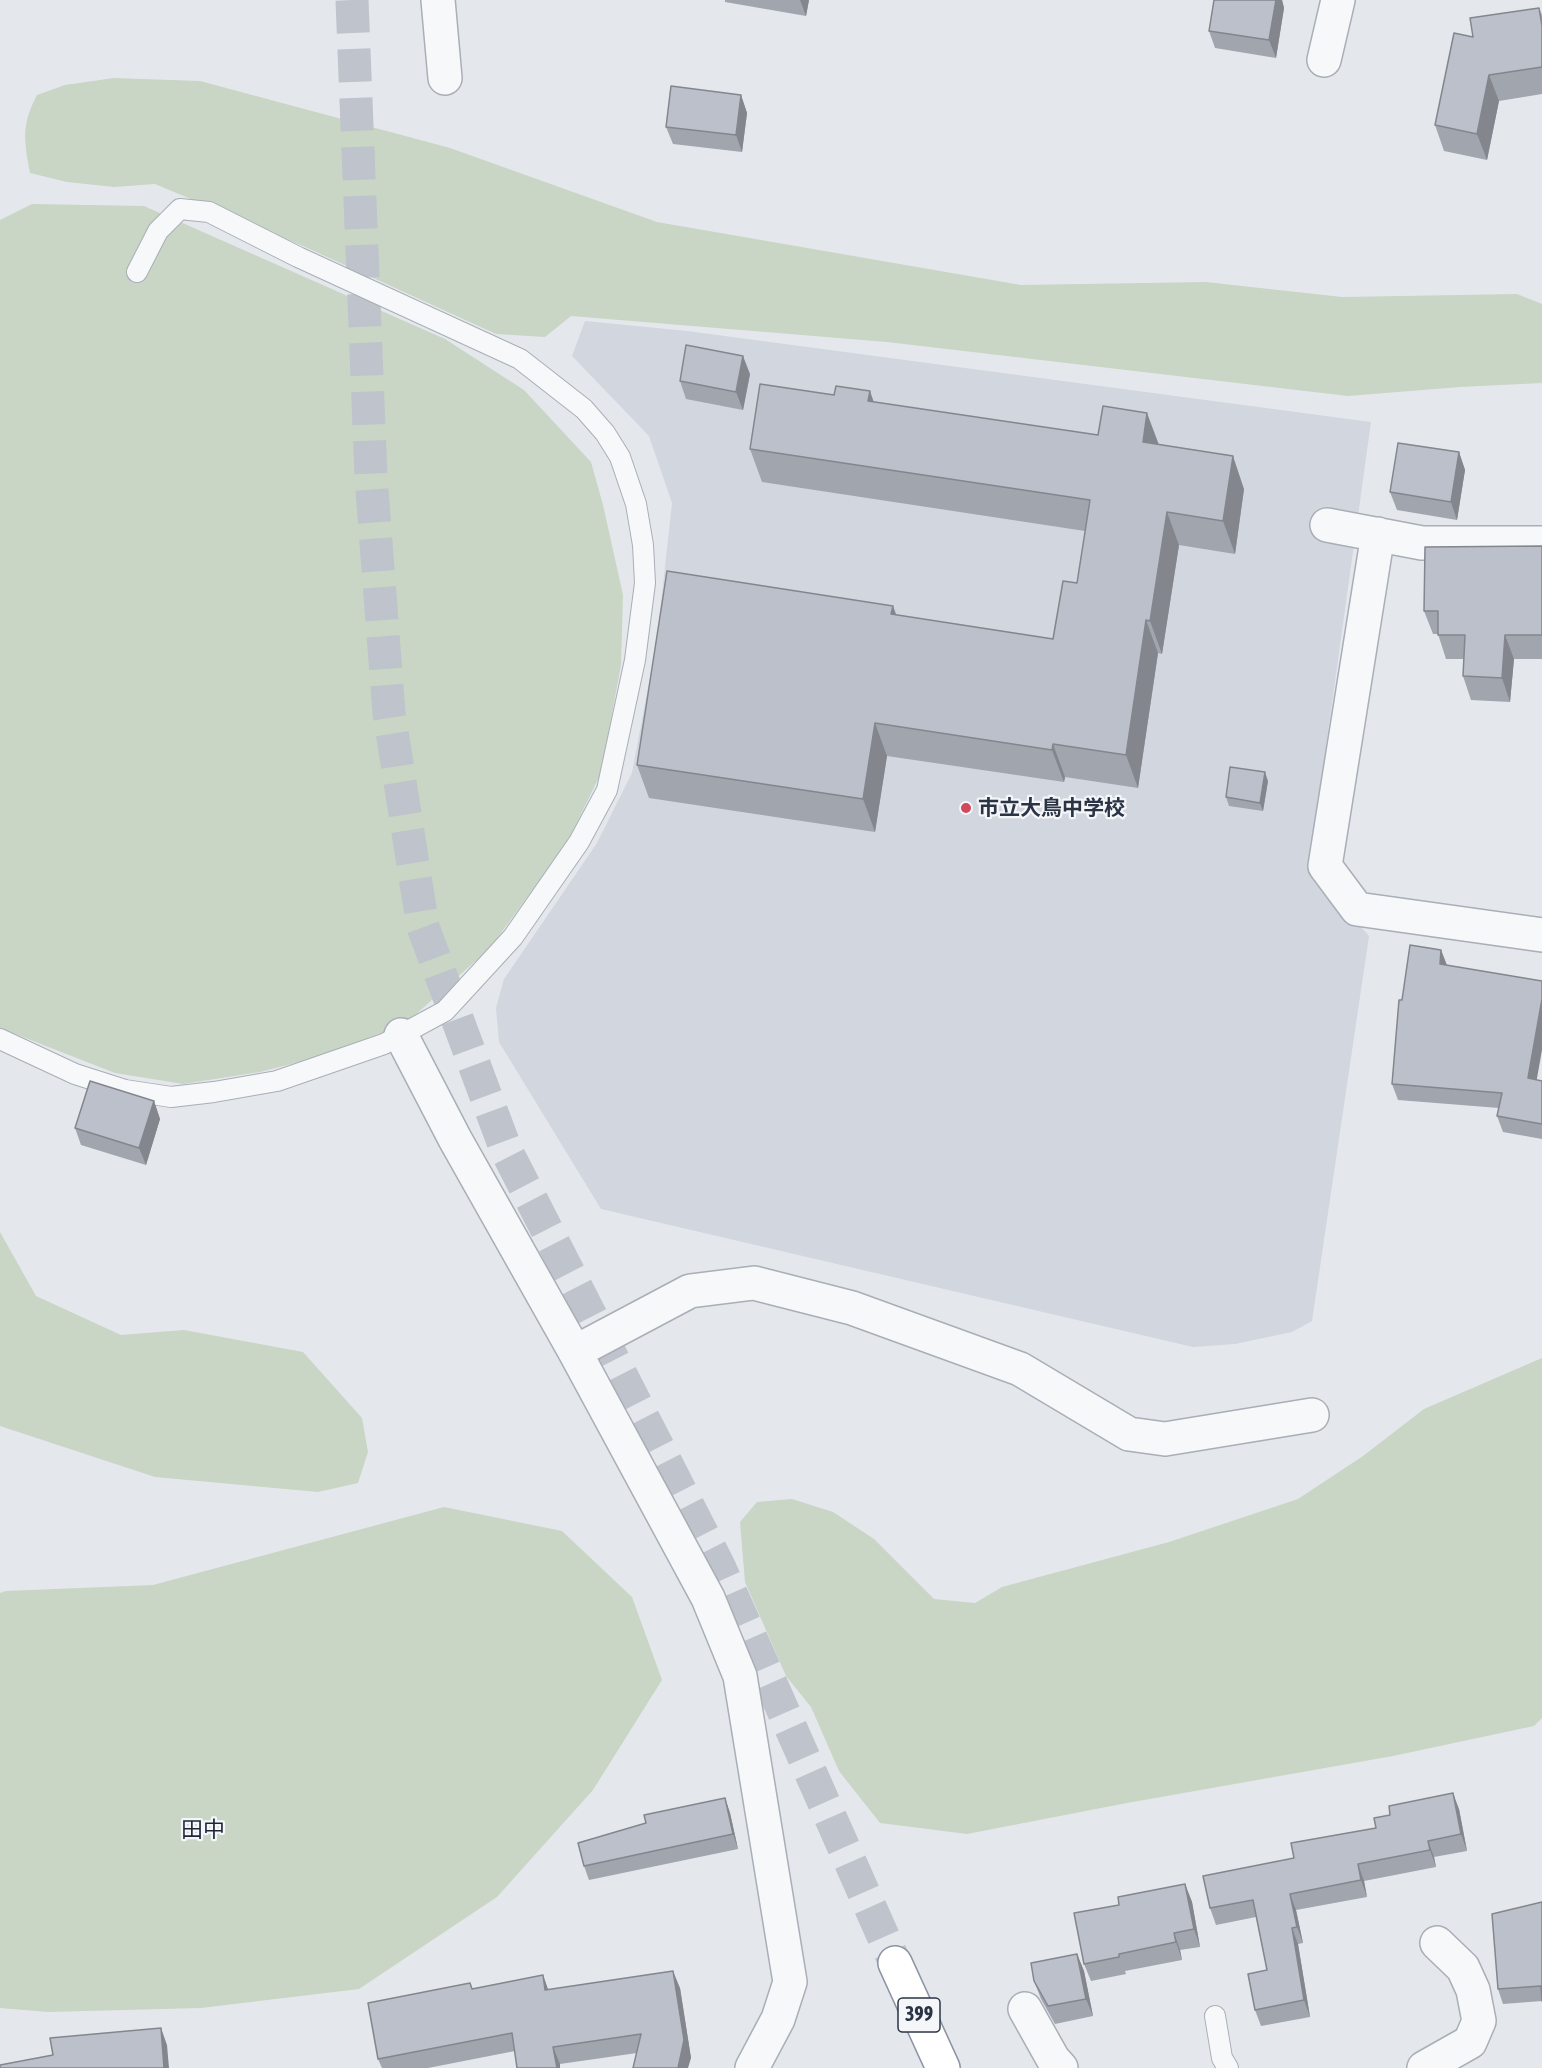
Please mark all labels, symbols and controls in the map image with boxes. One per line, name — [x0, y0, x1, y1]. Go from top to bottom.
place label: 市立大鳥中学校 — [978, 795, 1125, 821]
marker: 市立大鳥中学校 — [959, 801, 973, 815]
district label: 田中 — [181, 1817, 225, 1843]
road number: 399 — [898, 1998, 940, 2032]

